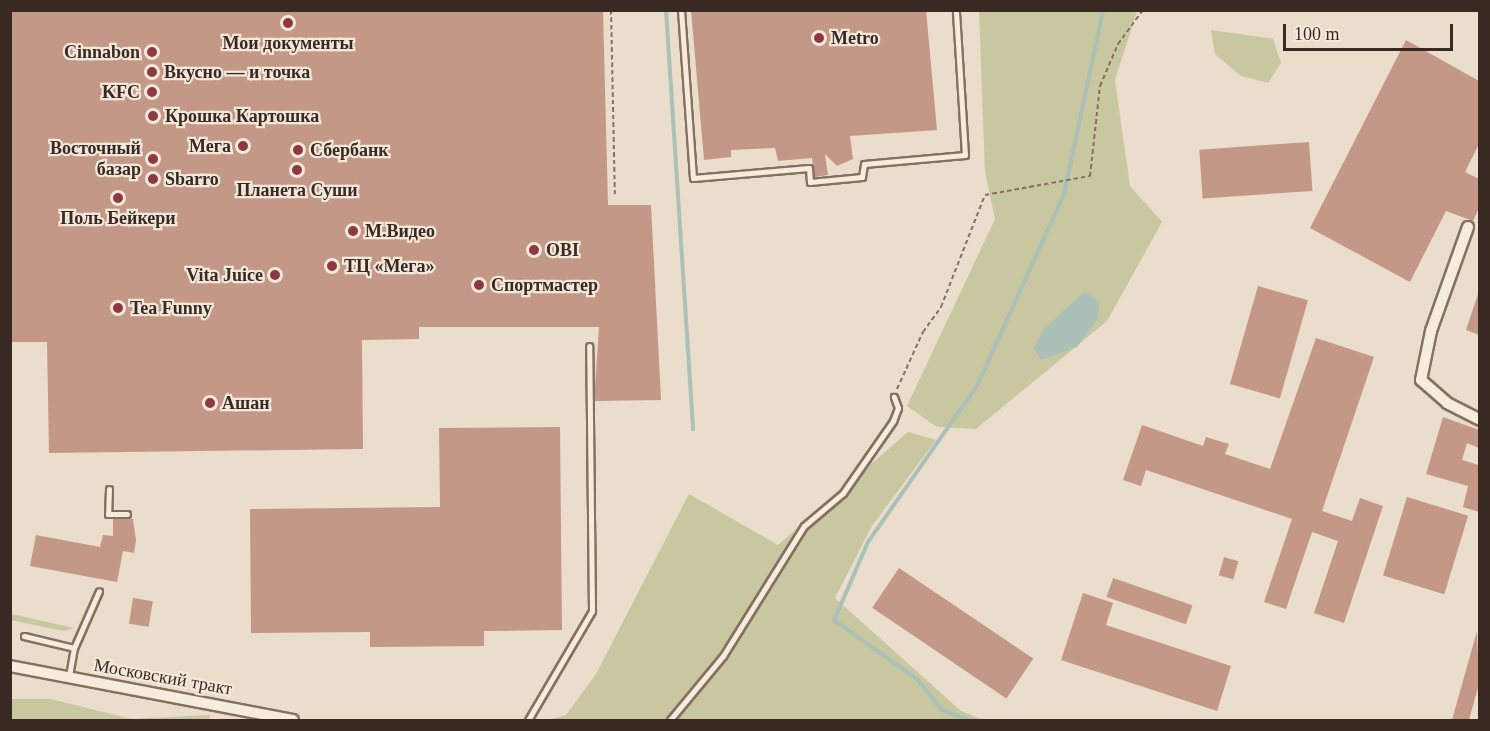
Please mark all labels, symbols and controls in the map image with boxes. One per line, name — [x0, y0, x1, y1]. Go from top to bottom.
scale bar — [1286, 12, 1456, 50]
marker: Мои документы — [281, 16, 295, 30]
text: 100 m — [1294, 24, 1340, 44]
place label: Metro — [831, 27, 879, 49]
marker: Metro — [812, 31, 826, 45]
place label: Мои документы — [222, 32, 354, 54]
place label: Cinnabon — [64, 41, 140, 63]
marker: Cinnabon — [145, 45, 159, 59]
place label: Вкусно — и точка — [164, 61, 310, 83]
marker: Вкусно — и точка — [145, 65, 159, 79]
place label: KFC — [102, 81, 140, 103]
marker: KFC — [145, 85, 159, 99]
place label: Крошка Картошка — [165, 105, 319, 127]
marker: Крошка Картошка — [146, 109, 160, 123]
place label: Мега — [189, 135, 231, 157]
place label: Восточный базар — [50, 138, 141, 180]
marker: Мега — [236, 139, 250, 153]
place label: Сбербанк — [310, 139, 389, 161]
marker: Сбербанк — [291, 143, 305, 157]
marker: Восточный базар — [146, 152, 160, 166]
marker: Планета Суши — [290, 163, 304, 177]
place label: Sbarro — [165, 168, 219, 190]
marker: Sbarro — [146, 172, 160, 186]
place label: Планета Суши — [236, 179, 358, 201]
marker: Поль Бейкери — [111, 191, 125, 205]
place label: Поль Бейкери — [60, 207, 176, 229]
place label: М.Видео — [365, 220, 435, 242]
marker: М.Видео — [346, 224, 360, 238]
place label: OBI — [546, 239, 579, 261]
marker: OBI — [527, 243, 541, 257]
place label: ТЦ «Мега» — [344, 255, 434, 277]
marker: ТЦ «Мега» — [325, 259, 339, 273]
place label: Vita Juice — [186, 264, 263, 286]
marker: Vita Juice — [268, 268, 282, 282]
place label: Спортмастер — [491, 274, 598, 296]
marker: Спортмастер — [472, 278, 486, 292]
place label: Tea Funny — [130, 297, 212, 319]
marker: Tea Funny — [111, 301, 125, 315]
place label: Ашан — [222, 392, 270, 414]
marker: Ашан — [203, 396, 217, 410]
street label: Московский тракт — [92, 654, 234, 700]

